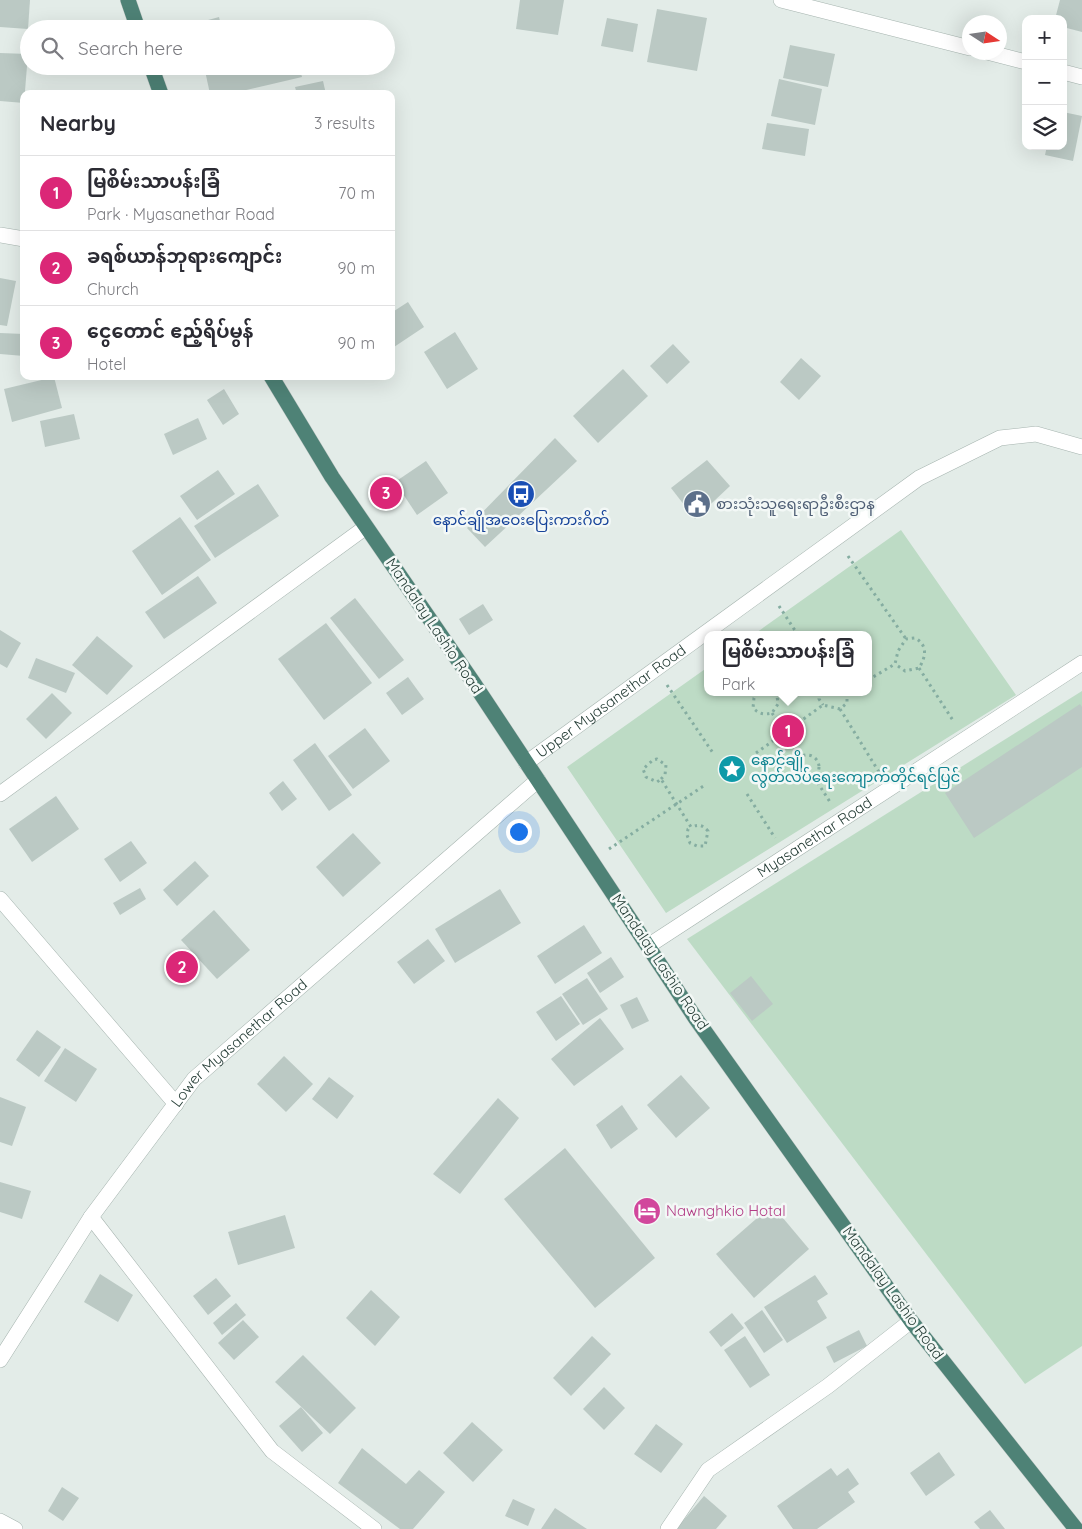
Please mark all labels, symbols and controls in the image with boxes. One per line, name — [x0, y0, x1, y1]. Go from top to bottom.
north arrow — [962, 15, 1007, 60]
map controls — [1022, 15, 1067, 150]
button: + — [1022, 15, 1067, 60]
search box — [20, 20, 395, 75]
icon: search — [38, 34, 66, 62]
text: Search here — [78, 36, 183, 60]
button: − — [1022, 60, 1067, 105]
button: layers — [1022, 105, 1067, 150]
text: Nearby — [40, 110, 116, 136]
text: 3 results — [314, 113, 375, 133]
text: မြစိမ်းသာပန်းခြံ — [87, 169, 220, 193]
text: 1 — [53, 183, 59, 203]
text: 70 m — [338, 183, 375, 203]
text: Park · Myasanethar Road — [87, 204, 275, 224]
text: ခရစ်ယာန်ဘုရားကျောင်း — [87, 244, 282, 268]
text: 2 — [51, 258, 61, 278]
text: 90 m — [338, 258, 375, 278]
text: Church — [87, 279, 139, 299]
text: ငွေတောင် ဧည့်ရိပ်မွန် — [87, 319, 253, 343]
text: 3 — [52, 333, 60, 353]
text: 90 m — [338, 333, 375, 353]
text: Hotel — [87, 354, 126, 374]
pin: 3 — [370, 474, 402, 512]
bus stop icon: နောင်ချိုအဝေးပြေးကားဂိတ် — [506, 479, 536, 509]
public building icon: စားသုံးသူရေးရာဦးစီးဌာန — [682, 489, 712, 519]
place label: စားသုံးသူရေးရာဦးစီးဌာန — [716, 494, 875, 516]
place label: နောင်ချိုအဝေးပြေးကားဂိတ် — [433, 510, 609, 532]
street label: Mandalay Lashio Road — [382, 554, 487, 697]
popup — [704, 631, 872, 696]
text: မြစိမ်းသာပန်းခြံ — [721, 639, 855, 663]
street label: Upper Myasanethar Road — [532, 640, 689, 762]
text: Park — [721, 674, 755, 694]
pin: 1 — [772, 712, 804, 750]
place label: နောင်ချို လွတ်လပ်ရေးကျောက်တိုင်ရင်ပြင် — [751, 750, 960, 789]
place icon: နောင်ချို လွတ်လပ်ရေးကျောက်တိုင်ရင်ပြင် — [717, 754, 747, 784]
street label: Myasanethar Road — [753, 793, 875, 881]
your location — [506, 819, 532, 845]
street label: Mandalay Lashio Road — [608, 890, 713, 1033]
pin: 2 — [166, 948, 198, 986]
street label: Lower Myasanethar Road — [166, 975, 311, 1111]
hotel icon: Nawnghkio Hotal — [632, 1196, 662, 1226]
place label: Nawnghkio Hotal — [666, 1201, 786, 1220]
street label: Mandalay Lashio Road — [839, 1223, 948, 1363]

